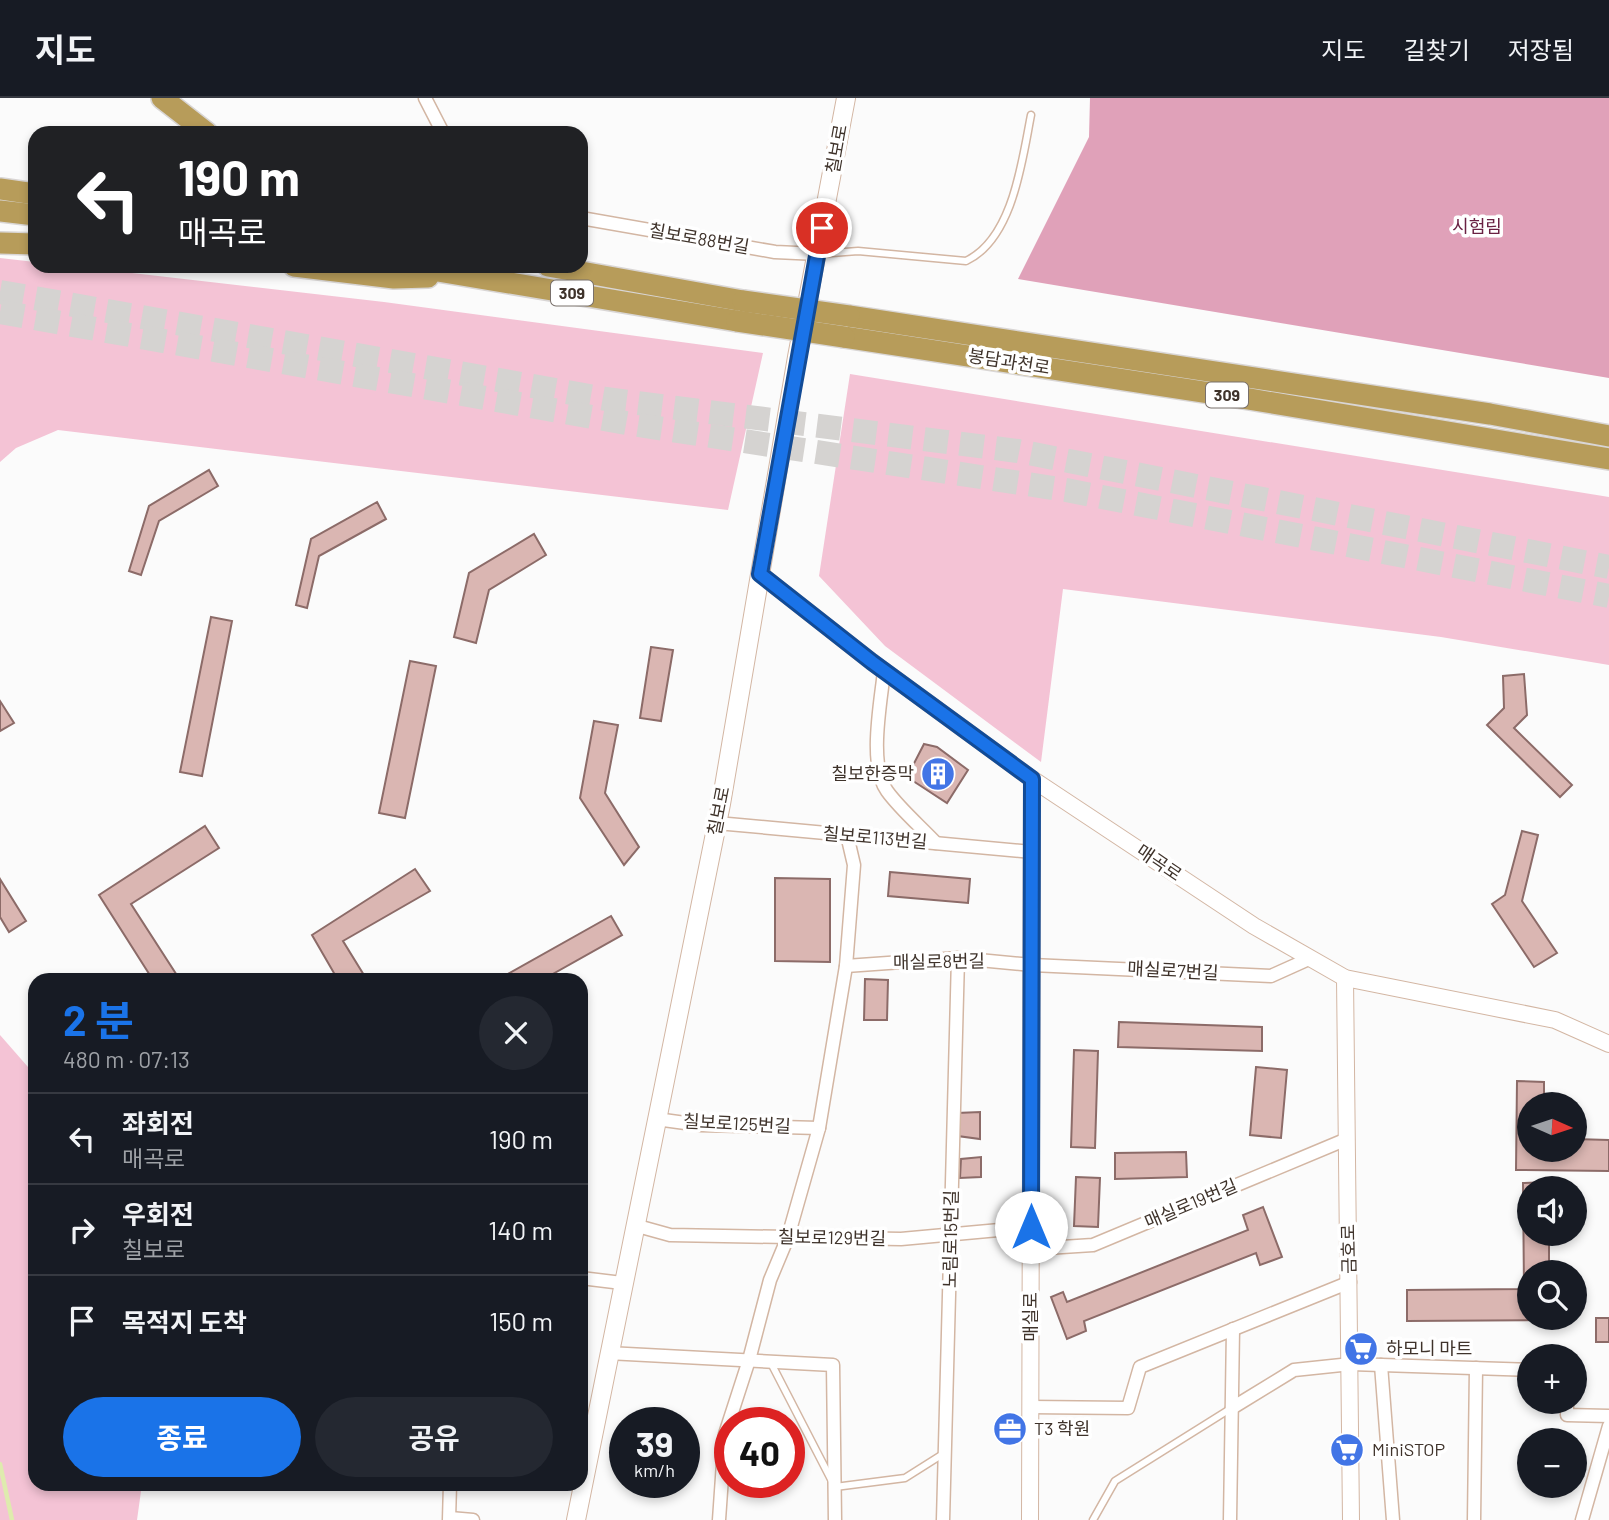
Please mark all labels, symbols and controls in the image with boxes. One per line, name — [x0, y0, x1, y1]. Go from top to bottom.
text: 지도 — [35, 29, 96, 69]
text: 지도 — [1321, 35, 1366, 64]
text: 길찾기 — [1404, 35, 1470, 64]
text: 저장됨 — [1508, 35, 1574, 64]
street label: 칠보로 — [821, 122, 851, 175]
text: 190 m — [178, 147, 300, 206]
icon: left — [63, 154, 154, 245]
pin — [792, 198, 852, 258]
icon: arrive — [803, 209, 841, 247]
text: 매곡로 — [178, 212, 266, 250]
park label: 시험림 — [1452, 215, 1502, 237]
street label: 칠보로88번길 — [647, 218, 751, 258]
road number: 309 — [551, 280, 593, 306]
street label: 봉담과천로 — [967, 344, 1052, 378]
road number: 309 — [1206, 382, 1248, 408]
building icon: 칠보한증막 — [919, 755, 957, 793]
place label: 칠보한증막 — [831, 762, 914, 784]
street label: 칠보로 — [702, 784, 734, 837]
street label: 칠보로113번길 — [822, 821, 928, 853]
street label: 매곡로 — [1133, 839, 1186, 885]
street label: 매실로8번길 — [893, 949, 985, 973]
street label: 매실로7번길 — [1127, 957, 1219, 983]
text: 2 분 — [63, 994, 134, 1044]
button: close — [479, 996, 553, 1070]
text: 480 m · 07:13 — [63, 1045, 190, 1073]
north arrow — [1517, 1092, 1587, 1162]
map controls — [1517, 1092, 1587, 1498]
text: 좌회전 — [122, 1107, 194, 1138]
street label: 칠보로125번길 — [683, 1109, 792, 1137]
icon: left — [63, 1120, 101, 1158]
text: 190 m — [489, 1123, 553, 1154]
text: 매곡로 — [122, 1144, 185, 1172]
street label: 매실로19번길 — [1141, 1174, 1240, 1232]
button: sound — [1517, 1176, 1587, 1246]
street label: 노림로15번길 — [938, 1190, 962, 1288]
position arrow — [994, 1190, 1068, 1264]
text: 우회전 — [122, 1198, 194, 1229]
icon: right — [63, 1211, 101, 1249]
text: 140 m — [488, 1214, 553, 1245]
street label: 금호로 — [1337, 1224, 1359, 1274]
street label: 칠보로129번길 — [778, 1225, 886, 1249]
text: 칠보로 — [122, 1235, 185, 1263]
button: search — [1517, 1260, 1587, 1330]
street label: 매실로 — [1019, 1292, 1041, 1342]
icon: arrive — [63, 1302, 101, 1340]
text: 150 m — [489, 1305, 553, 1336]
text: 목적지 도착 — [122, 1306, 247, 1337]
supermarket icon: 하모니 마트 — [1342, 1330, 1380, 1368]
place label: 하모니 마트 — [1386, 1337, 1472, 1359]
button: + — [1517, 1344, 1587, 1414]
button: 종료 — [63, 1397, 301, 1477]
button: 공유 — [315, 1397, 553, 1477]
speed limit sign: 40 — [714, 1407, 805, 1498]
office icon: T3 학원 — [991, 1410, 1029, 1448]
place label: T3 학원 — [1034, 1417, 1090, 1439]
text: 39 — [636, 1422, 673, 1464]
button: − — [1517, 1428, 1587, 1498]
supermarket icon: MiniSTOP — [1328, 1431, 1366, 1469]
place label: MiniSTOP — [1372, 1438, 1445, 1460]
text: km/h — [634, 1459, 675, 1481]

